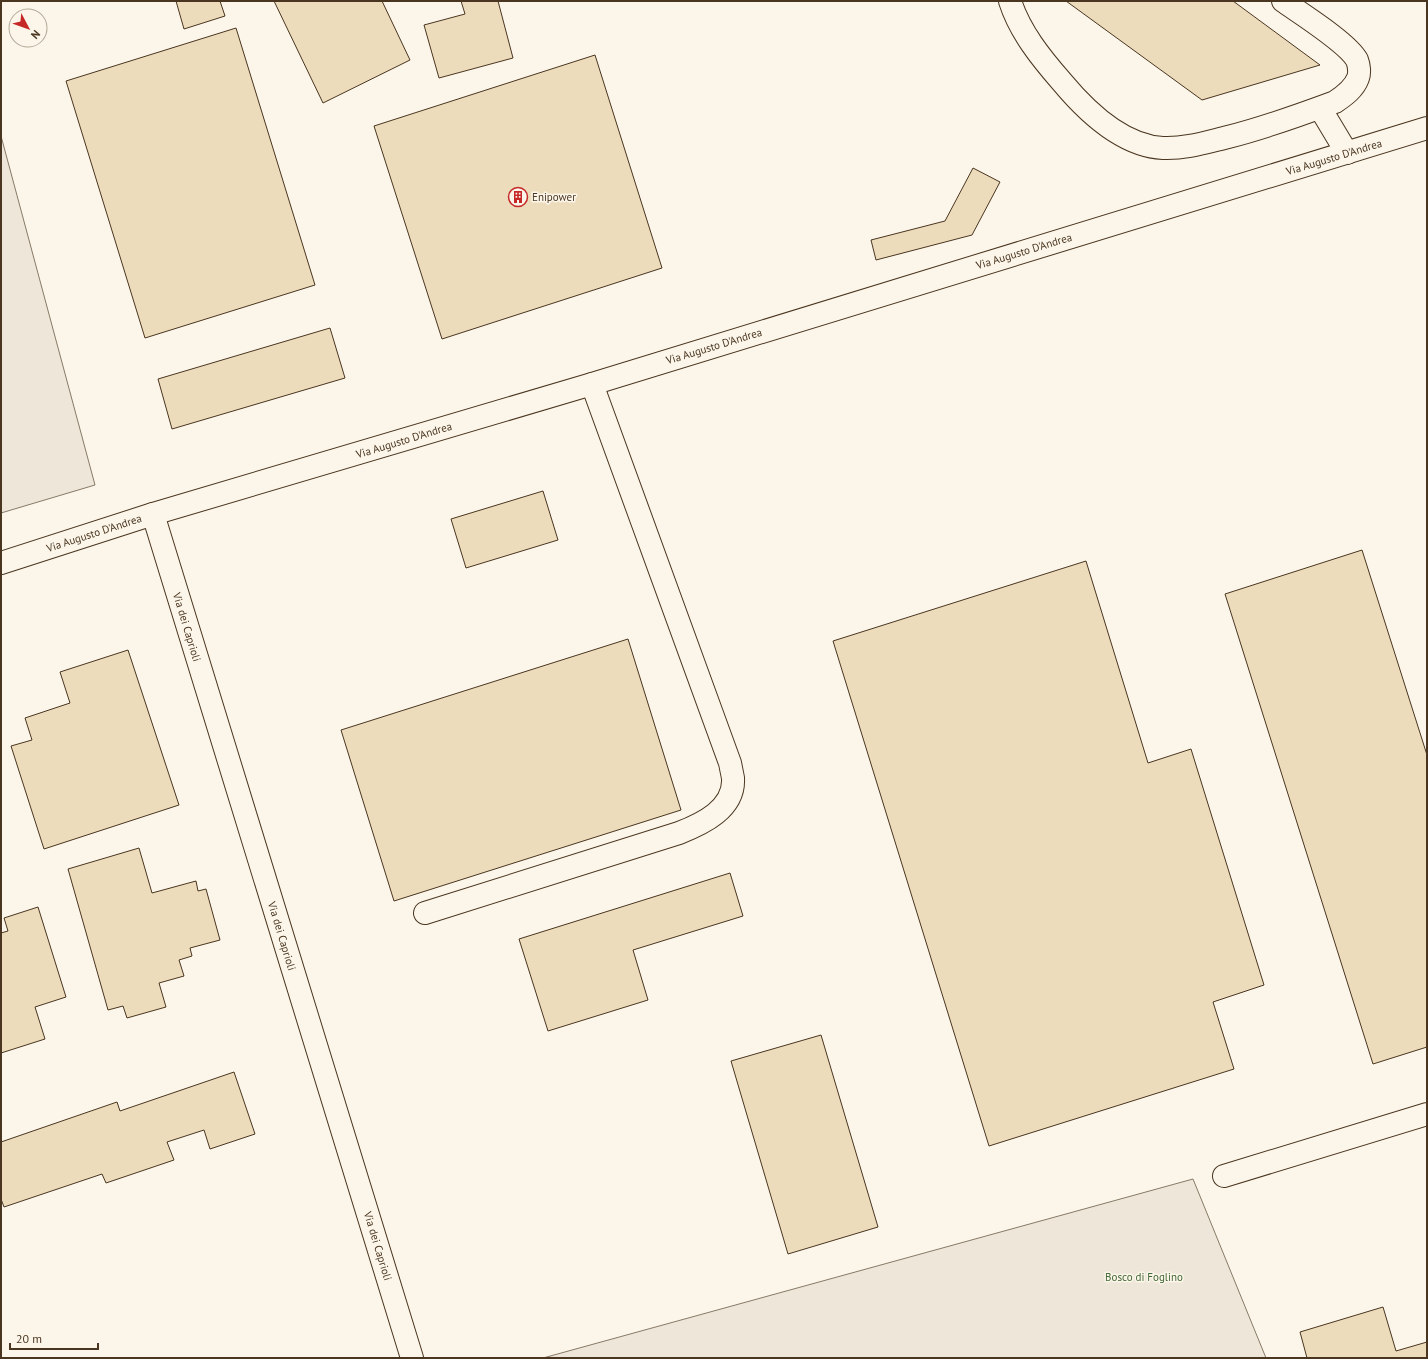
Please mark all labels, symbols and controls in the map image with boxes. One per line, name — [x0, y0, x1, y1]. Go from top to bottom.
north arrow — [8, 8, 48, 48]
text: N — [28, 27, 43, 42]
street label: Via Augusto D'Andrea — [1283, 136, 1384, 179]
building icon: Enipower — [507, 186, 529, 208]
place label: Enipower — [532, 190, 576, 204]
street label: Via Augusto D'Andrea — [973, 230, 1074, 273]
street label: Via Augusto D'Andrea — [663, 325, 764, 368]
street label: Via Augusto D'Andrea — [353, 419, 454, 462]
street label: Via Augusto D'Andrea — [44, 511, 143, 555]
street label: Via dei Caprioli — [170, 590, 204, 663]
street label: Via dei Caprioli — [265, 899, 299, 972]
street label: Via dei Caprioli — [361, 1209, 395, 1282]
park label: Bosco di Foglino — [1105, 1270, 1183, 1284]
scale bar — [10, 1325, 98, 1351]
text: 20 m — [16, 1331, 42, 1346]

